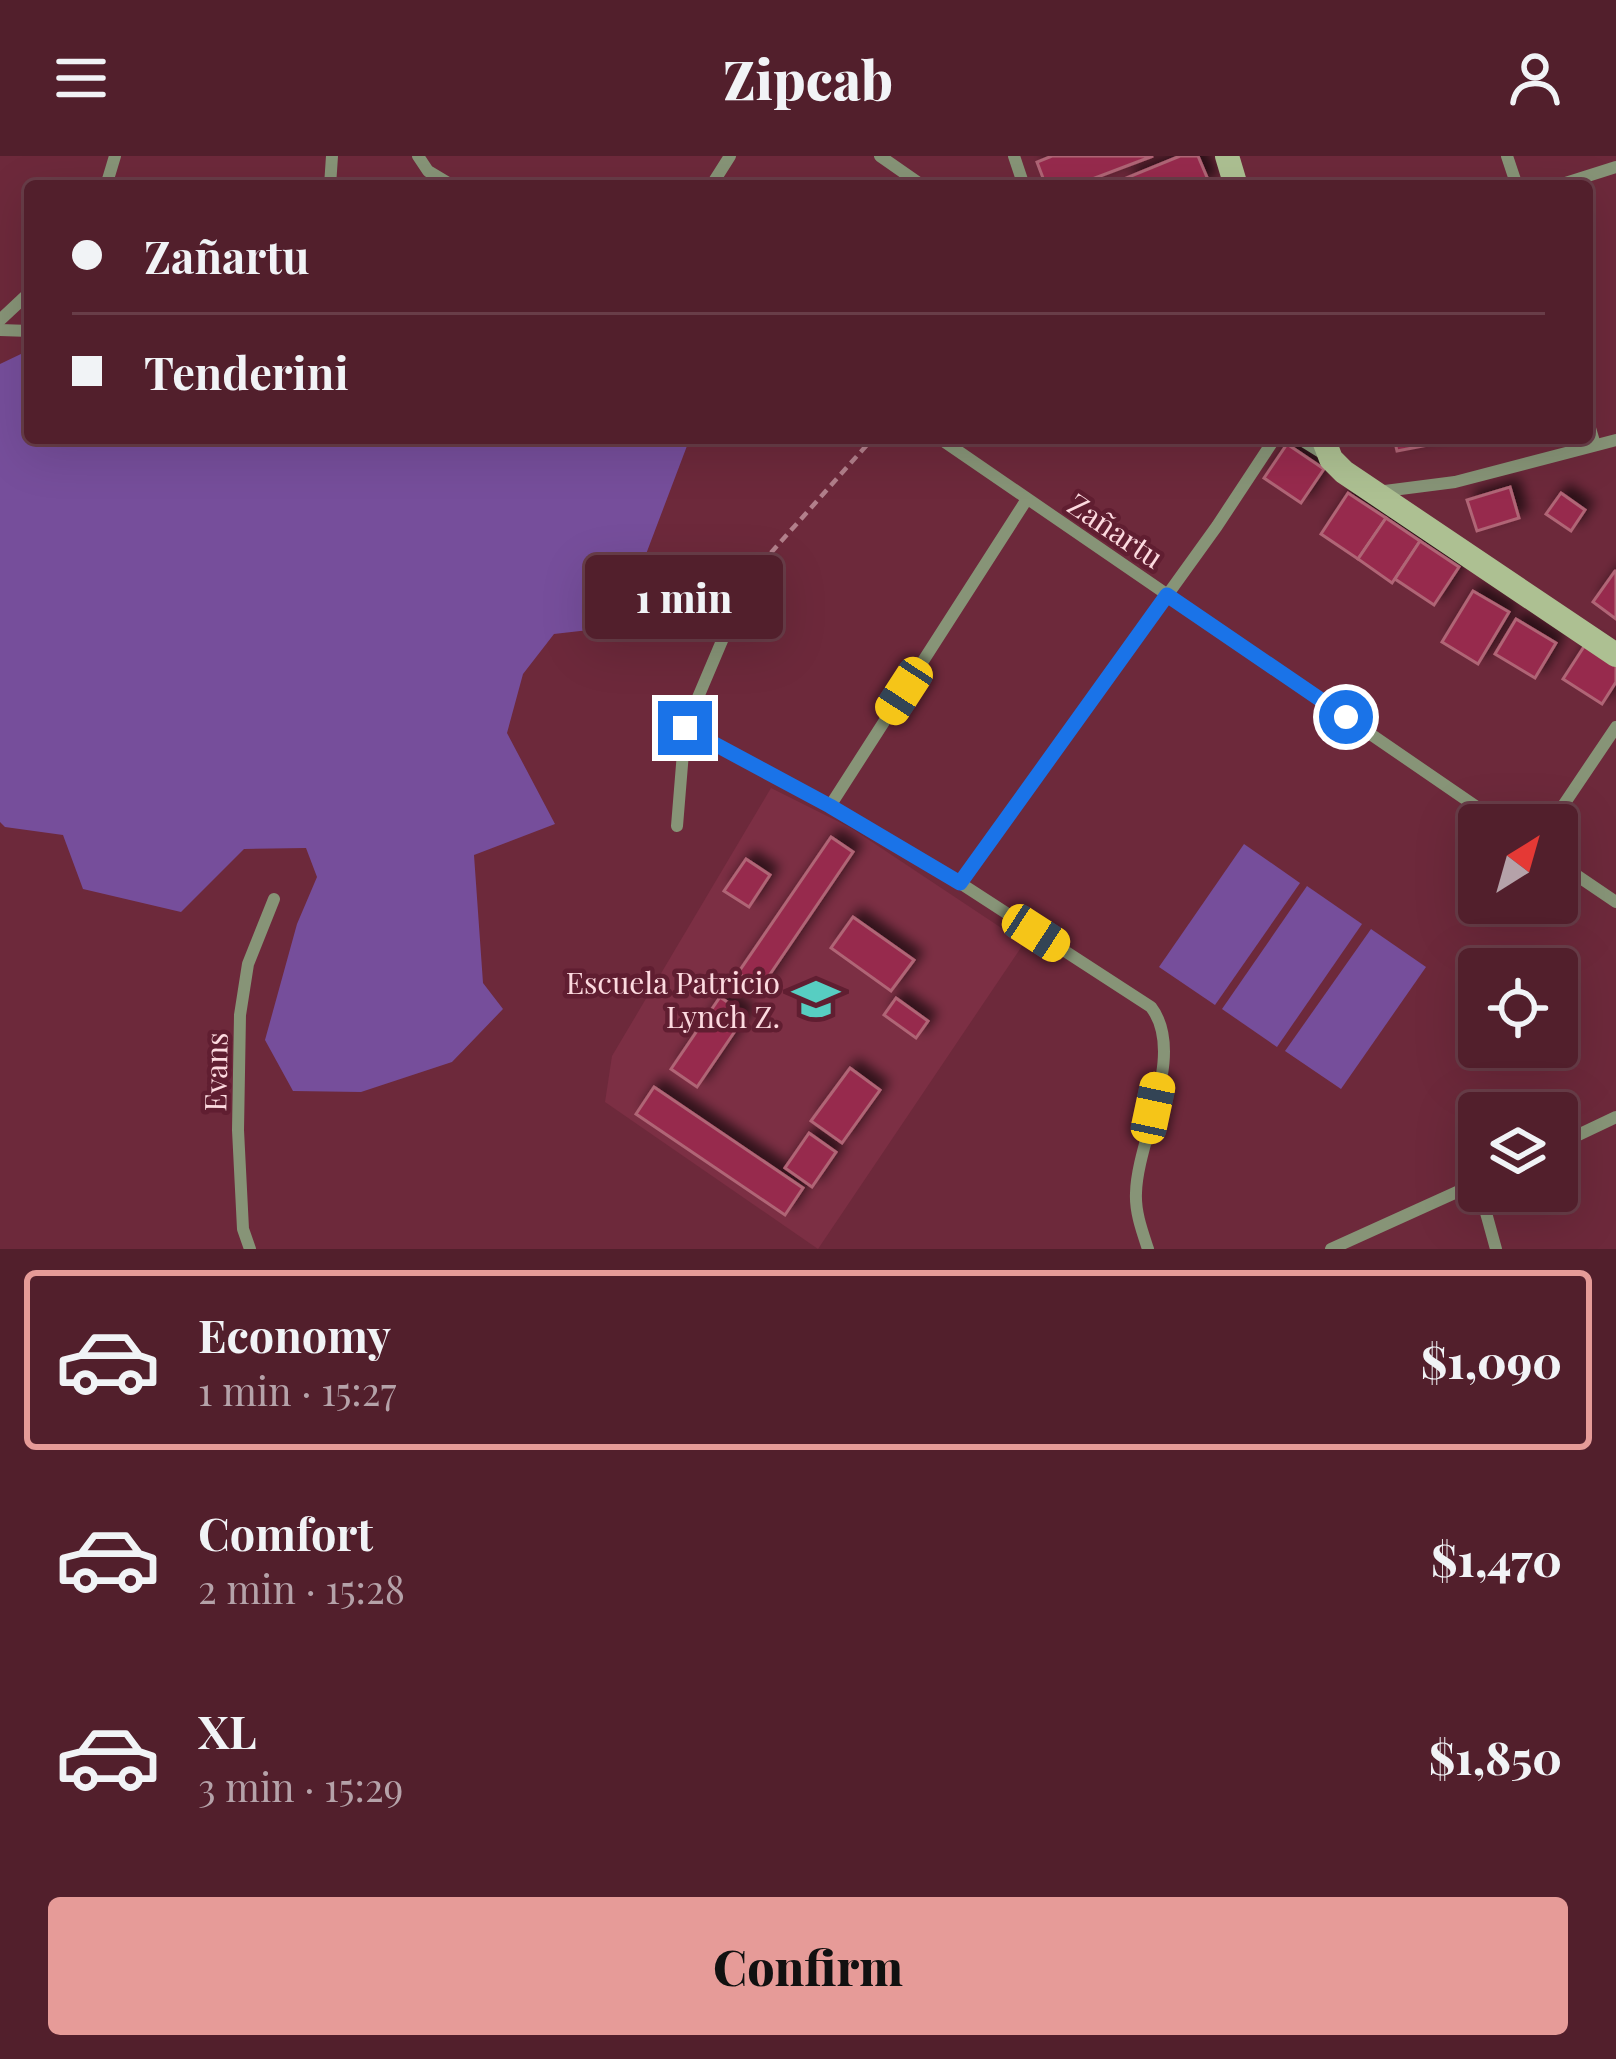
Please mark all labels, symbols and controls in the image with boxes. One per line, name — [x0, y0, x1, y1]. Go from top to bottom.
text: Zipcab — [723, 42, 893, 114]
icon: menu — [48, 45, 114, 111]
icon: person — [1502, 45, 1568, 111]
text: Zañartu — [144, 225, 309, 285]
text: Tenderini — [144, 341, 349, 401]
street label: Zañartu — [1060, 483, 1172, 577]
callout: 1 min — [586, 554, 784, 638]
text: 1 min — [636, 571, 732, 623]
car — [869, 651, 939, 731]
route start — [1319, 690, 1373, 744]
route end — [658, 701, 712, 755]
north arrow — [1458, 804, 1578, 924]
map controls — [1458, 804, 1578, 1212]
car — [996, 898, 1076, 968]
button: locate — [1458, 948, 1578, 1068]
place label: Escuela Patricio Lynch Z. — [566, 962, 780, 1036]
school or university icon: Escuela Patricio Lynch Z. — [791, 974, 841, 1024]
street label: Evans — [194, 1032, 236, 1112]
car — [1128, 1069, 1178, 1147]
button: layers — [1458, 1092, 1578, 1212]
text: Economy — [198, 1304, 391, 1364]
icon: car — [54, 1306, 162, 1414]
text: $1,090 — [1421, 1330, 1562, 1390]
text: 1 min · 15:27 — [198, 1364, 396, 1416]
text: Comfort — [198, 1502, 373, 1562]
icon: car — [54, 1504, 162, 1612]
text: $1,470 — [1431, 1528, 1562, 1588]
text: 2 min · 15:28 — [198, 1562, 405, 1614]
text: XL — [198, 1700, 257, 1760]
icon: car — [54, 1702, 162, 1810]
text: $1,850 — [1429, 1726, 1562, 1786]
text: 3 min · 15:29 — [198, 1760, 403, 1812]
button: Confirm — [48, 1897, 1568, 2035]

